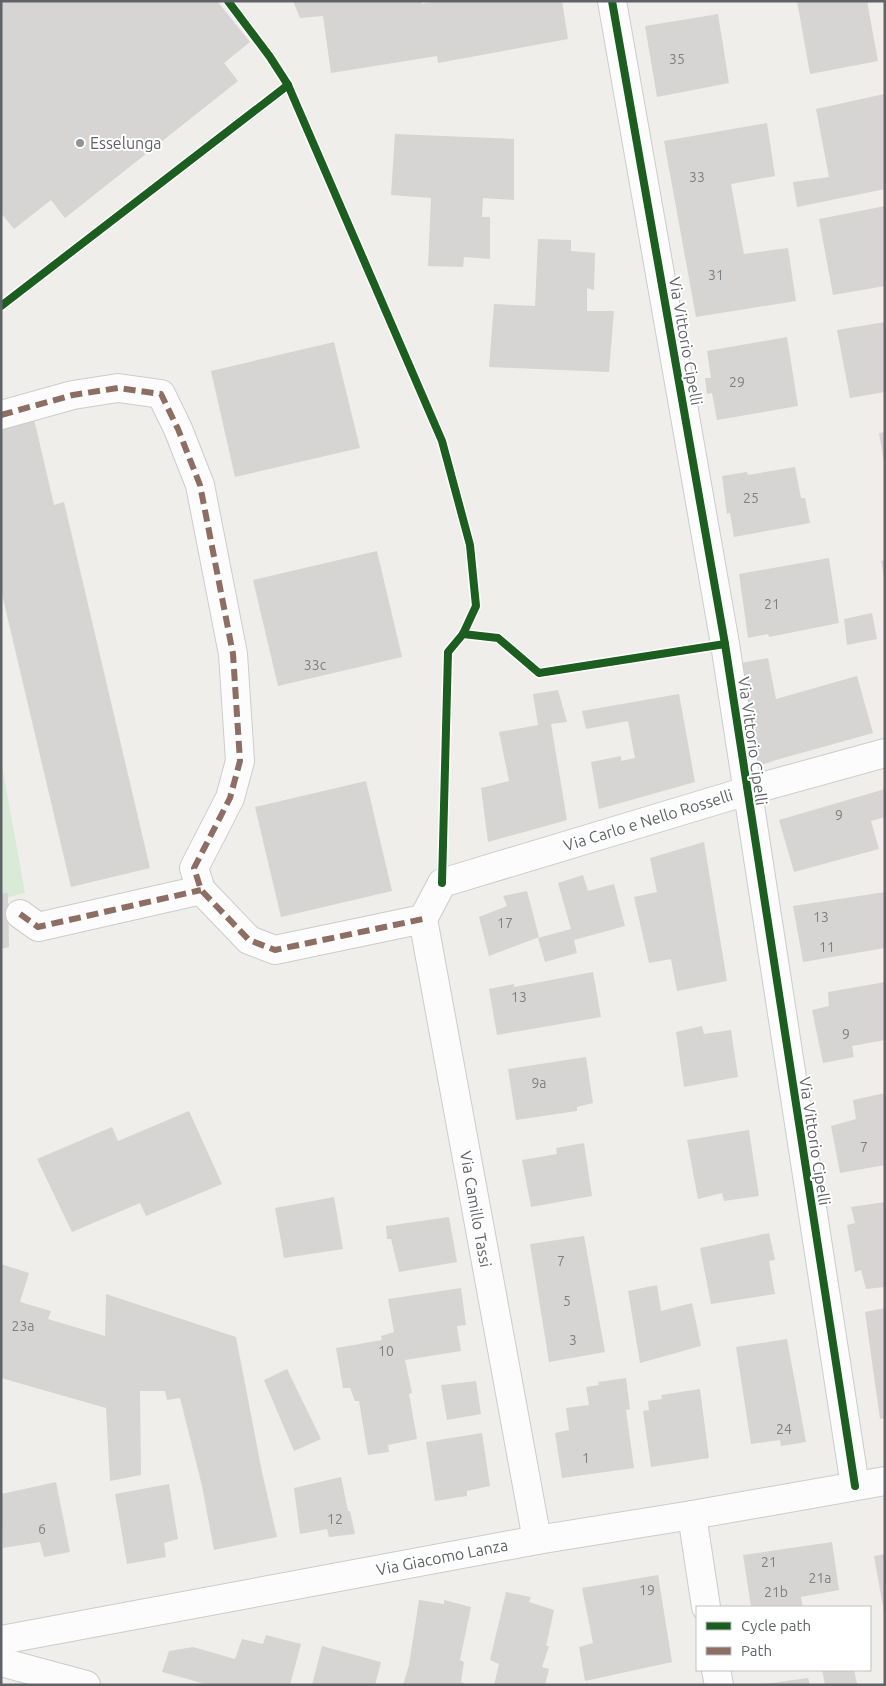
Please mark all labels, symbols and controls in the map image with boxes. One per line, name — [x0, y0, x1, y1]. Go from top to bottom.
house number: 35 — [669, 51, 685, 67]
place label: Esselunga — [90, 134, 162, 152]
marker: Esselunga — [74, 137, 86, 149]
house number: 33 — [689, 169, 705, 185]
house number: 31 — [708, 267, 724, 283]
street label: Via Vittorio Cipelli — [666, 275, 706, 407]
house number: 29 — [729, 374, 745, 390]
house number: 25 — [743, 490, 759, 506]
house number: 21 — [764, 596, 780, 612]
house number: 33c — [304, 657, 327, 673]
street label: Via Vittorio Cipelli — [735, 675, 771, 807]
street label: Via Carlo e Nello Rosselli — [561, 786, 735, 854]
house number: 9 — [835, 807, 843, 823]
house number: 13 — [813, 909, 829, 925]
house number: 17 — [497, 915, 513, 931]
house number: 11 — [819, 939, 835, 955]
house number: 13 — [511, 989, 527, 1005]
house number: 9 — [842, 1026, 850, 1042]
house number: 9a — [531, 1075, 547, 1091]
street label: Via Vittorio Cipelli — [796, 1075, 834, 1207]
house number: 7 — [860, 1139, 868, 1155]
street label: Via Camillo Tassi — [457, 1149, 495, 1269]
house number: 7 — [557, 1253, 565, 1269]
house number: 5 — [563, 1293, 571, 1309]
house number: 23a — [12, 1318, 35, 1334]
house number: 3 — [569, 1332, 577, 1348]
house number: 10 — [378, 1343, 394, 1359]
house number: 24 — [776, 1421, 792, 1437]
house number: 1 — [582, 1450, 590, 1466]
house number: 12 — [327, 1511, 343, 1527]
house number: 6 — [38, 1521, 46, 1537]
street label: Via Giacomo Lanza — [375, 1535, 509, 1579]
house number: 21 — [761, 1554, 777, 1570]
house number: 21a — [809, 1570, 832, 1586]
house number: 19 — [639, 1582, 655, 1598]
house number: 21b — [764, 1584, 788, 1600]
legend — [696, 1606, 871, 1671]
text: Cycle path — [741, 1617, 811, 1634]
text: Path — [741, 1642, 772, 1659]

